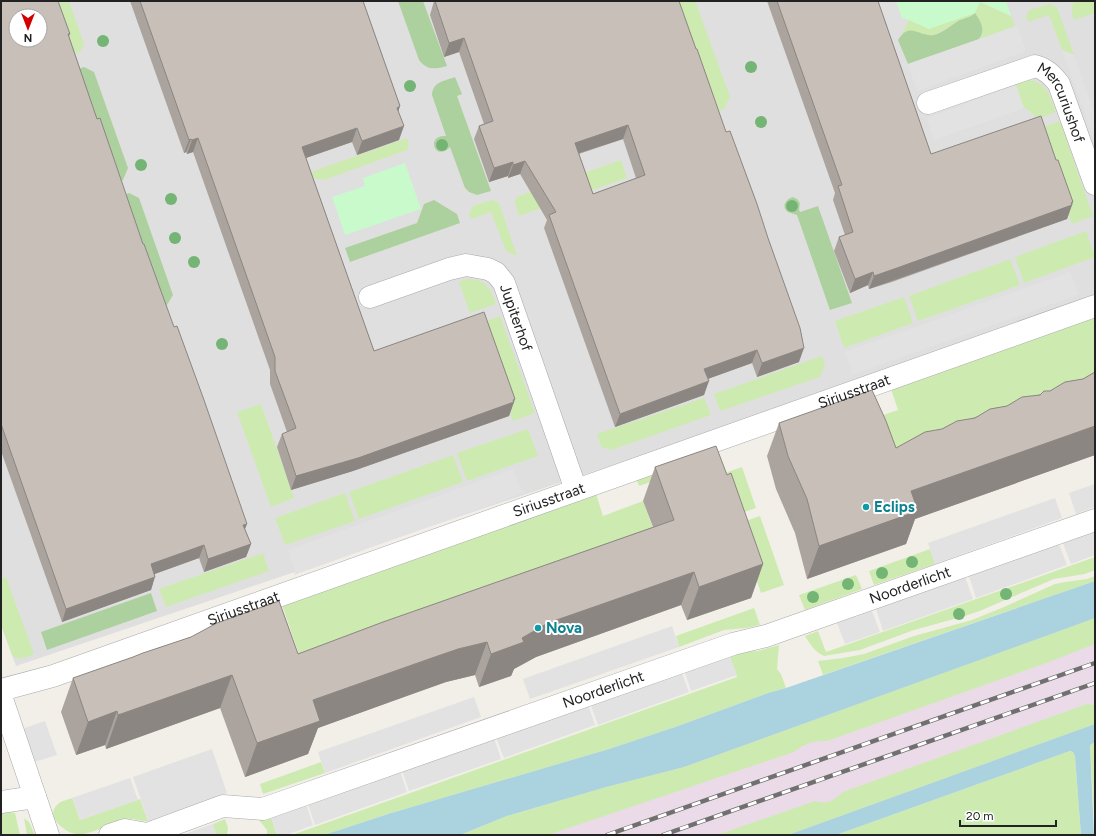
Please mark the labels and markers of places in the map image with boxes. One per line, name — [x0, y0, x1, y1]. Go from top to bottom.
place label: Eclips — [874, 498, 915, 516]
marker: Eclips — [861, 502, 871, 512]
place label: Nova — [546, 619, 582, 637]
marker: Nova — [533, 623, 543, 633]

